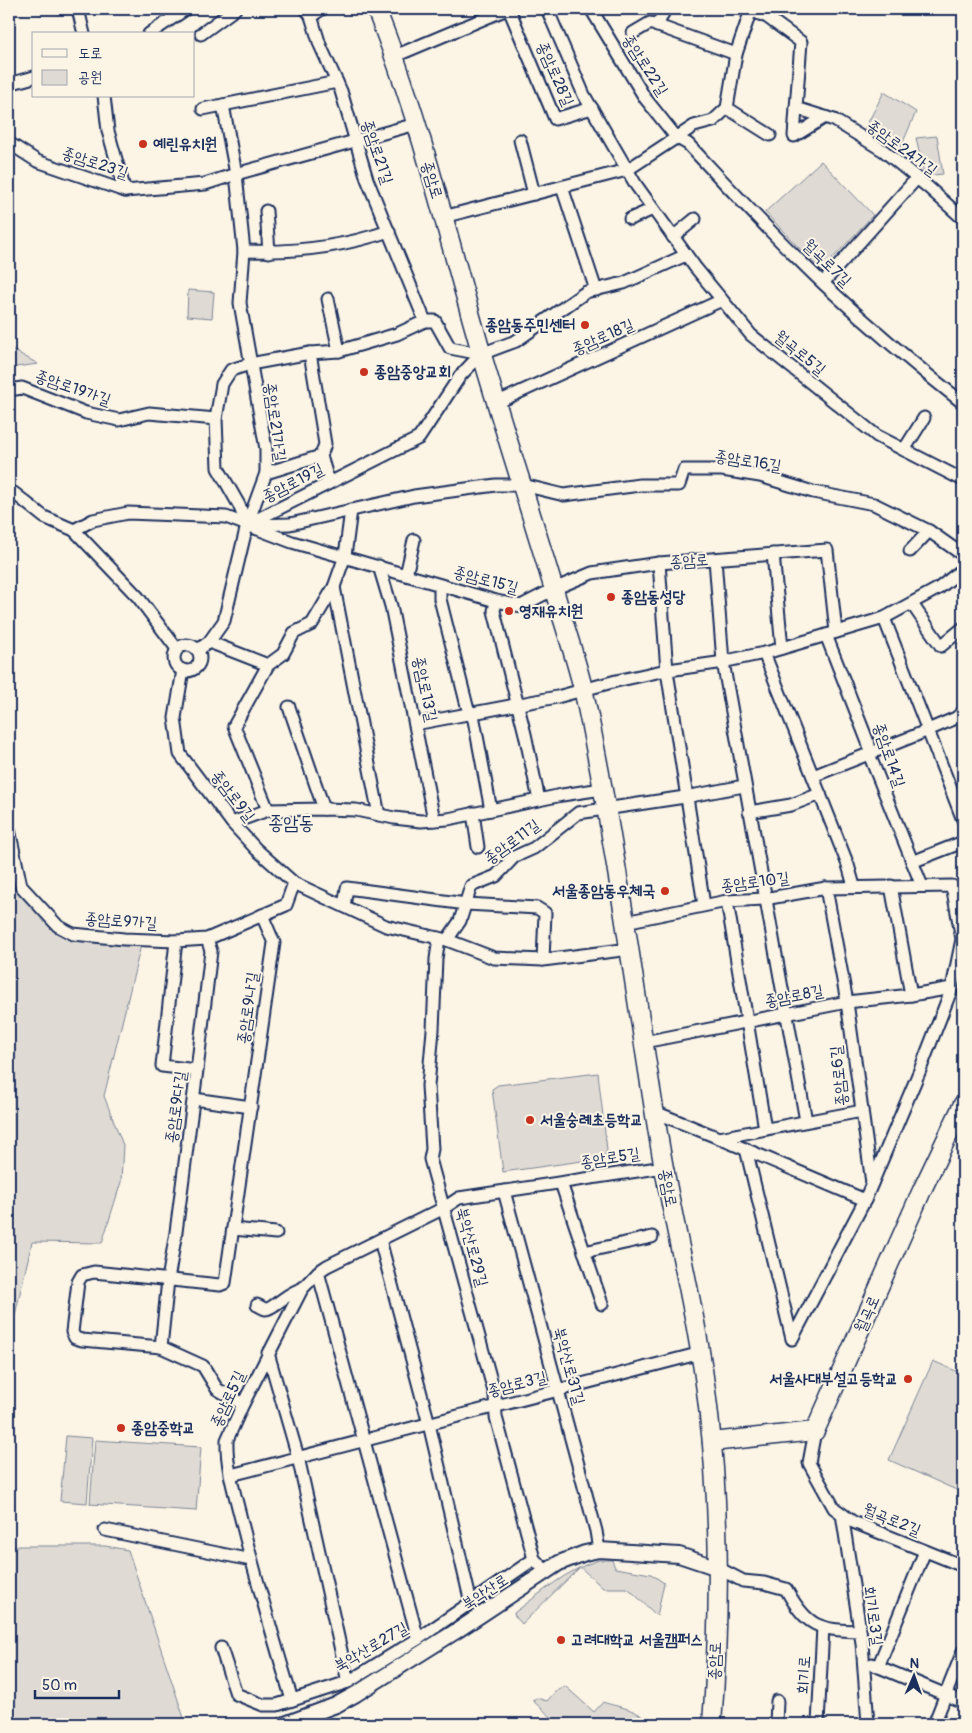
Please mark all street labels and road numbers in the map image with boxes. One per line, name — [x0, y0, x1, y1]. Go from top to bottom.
street label: 종암로22길 — [618, 30, 672, 100]
street label: 종암로28길 — [532, 39, 578, 109]
street label: 종암로24가길 — [863, 116, 941, 180]
street label: 종암로21길 — [357, 117, 397, 187]
street label: 종암로23길 — [59, 143, 131, 183]
street label: 종암로 — [417, 159, 447, 201]
street label: 월곡로7길 — [798, 235, 856, 291]
street label: 종암로18길 — [569, 314, 637, 360]
street label: 월곡로5길 — [770, 326, 830, 380]
street label: 종암로19가길 — [32, 366, 114, 410]
street label: 종암로21가길 — [260, 381, 290, 463]
street label: 종암로16길 — [713, 446, 783, 476]
street label: 종암로19길 — [259, 459, 327, 507]
street label: 종암로 — [669, 550, 709, 572]
street label: 종암로15길 — [451, 562, 521, 598]
street label: 종암로13길 — [408, 654, 442, 724]
street label: 종암로14길 — [869, 720, 909, 790]
street label: 종암로9길 — [207, 766, 259, 826]
street label: 종암로11길 — [480, 815, 544, 869]
street label: 종암로10길 — [720, 868, 790, 896]
street label: 종암로9가길 — [84, 908, 158, 934]
street label: 종암로9나길 — [233, 971, 263, 1045]
street label: 종암로8길 — [763, 980, 825, 1012]
street label: 종암로6길 — [826, 1045, 852, 1107]
street label: 종암로9다길 — [161, 1070, 191, 1144]
street label: 종암로5길 — [579, 1143, 641, 1173]
street label: 종암로 — [654, 1167, 682, 1209]
street label: 북악산로29길 — [452, 1205, 492, 1289]
street label: 월곡로 — [850, 1292, 884, 1336]
street label: 북악산로31길 — [549, 1325, 589, 1407]
street label: 종암로5길 — [206, 1367, 250, 1431]
street label: 종암로3길 — [485, 1367, 549, 1401]
street label: 월곡로2길 — [860, 1499, 924, 1541]
street label: 북악산로 — [458, 1570, 512, 1614]
street label: 회기로3길 — [859, 1585, 887, 1647]
street label: 북악산로27길 — [331, 1618, 412, 1676]
street label: 종암로 — [704, 1641, 726, 1681]
street label: 회기로 — [793, 1655, 815, 1695]

